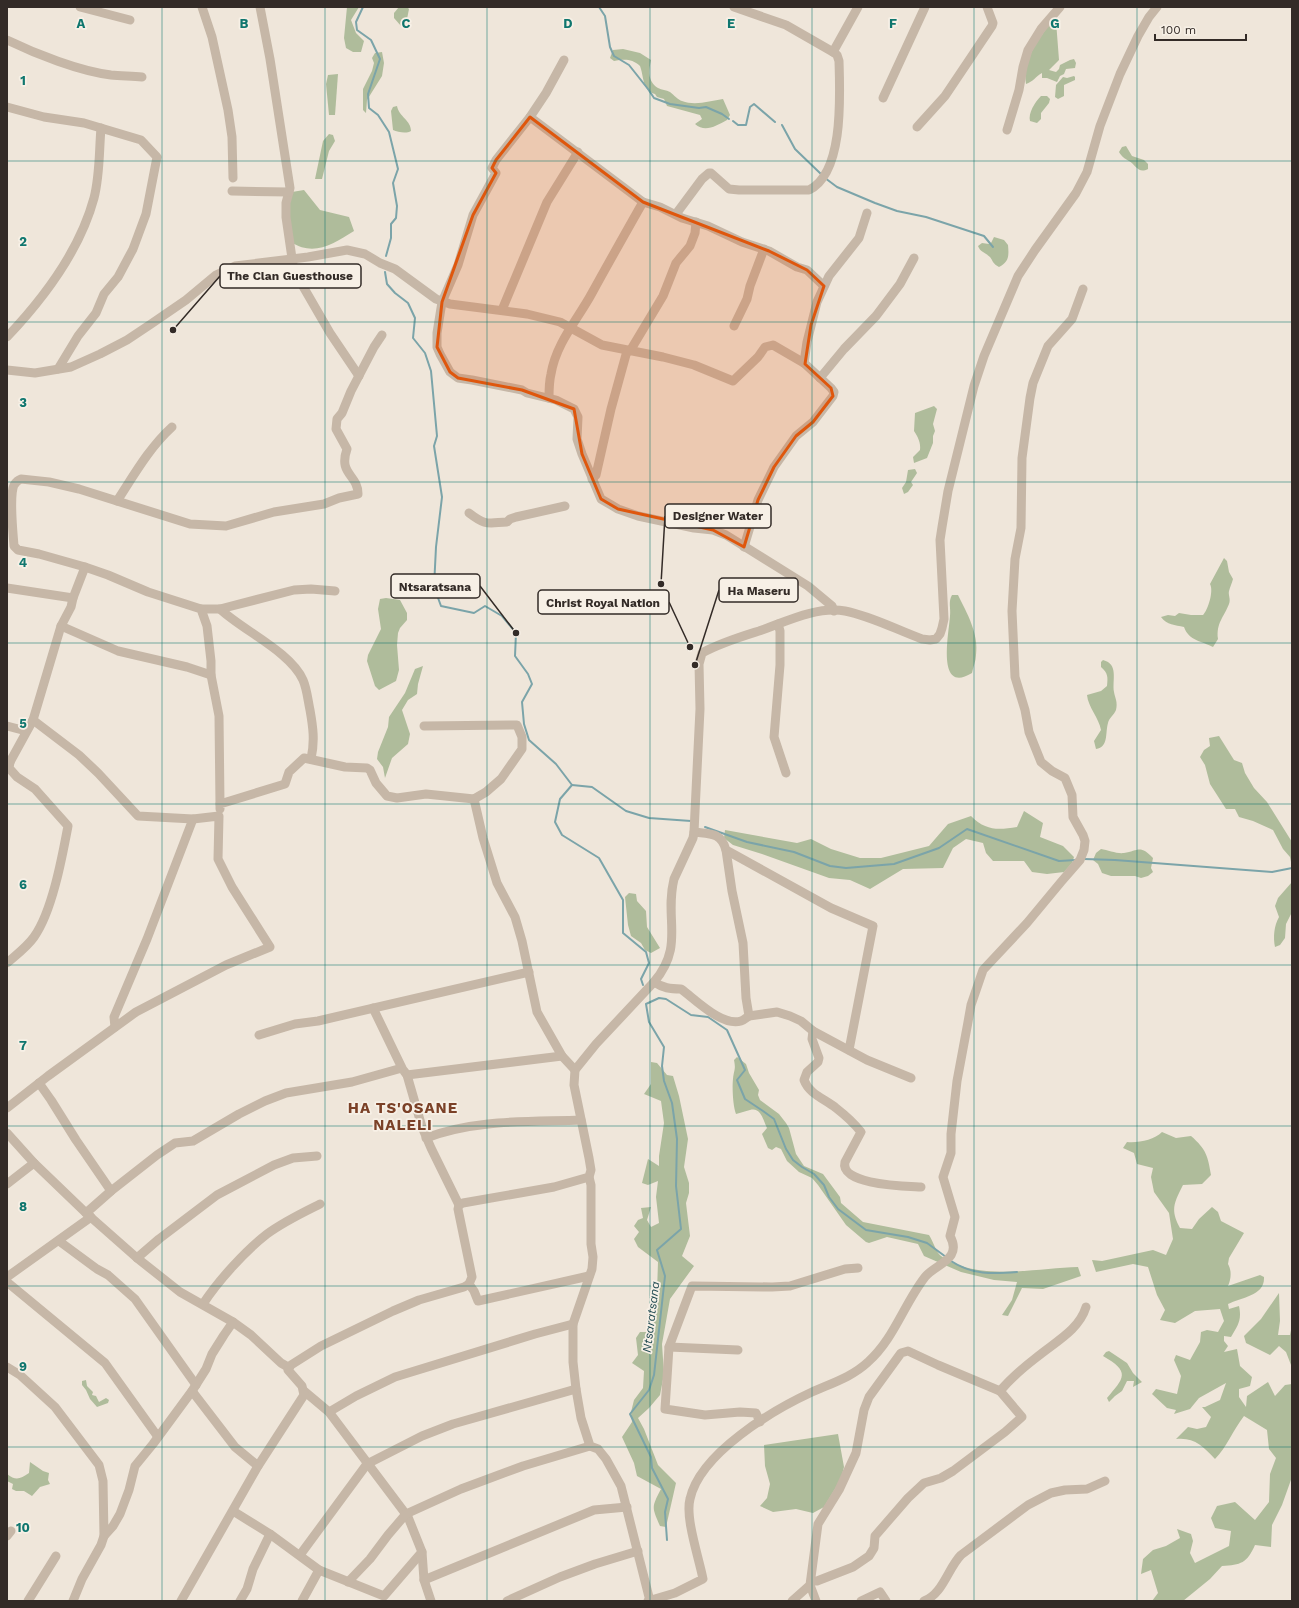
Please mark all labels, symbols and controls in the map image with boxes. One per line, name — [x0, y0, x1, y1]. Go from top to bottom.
text: A — [77, 16, 86, 31]
text: B — [240, 16, 249, 31]
text: C — [402, 16, 411, 31]
text: D — [563, 16, 573, 31]
text: E — [727, 16, 735, 31]
text: F — [889, 16, 897, 31]
text: G — [1050, 16, 1060, 31]
scale bar — [1155, 16, 1246, 42]
text: 100 m — [1161, 23, 1196, 37]
text: 1 — [20, 73, 26, 88]
text: 2 — [19, 234, 27, 249]
callout: The Clan Guesthouse — [220, 264, 361, 288]
text: The Clan Guesthouse — [227, 269, 353, 283]
text: 3 — [19, 395, 27, 410]
callout: Designer Water — [665, 504, 771, 528]
text: Designer Water — [673, 509, 764, 523]
text: 4 — [19, 555, 28, 570]
callout: Ntsaratsana — [391, 574, 480, 598]
callout: Ha Maseru — [719, 578, 798, 602]
text: Ntsaratsana — [399, 580, 471, 594]
text: Ha Maseru — [728, 584, 790, 598]
callout: Christ Royal Nation — [538, 590, 669, 614]
text: Christ Royal Nation — [546, 596, 660, 610]
text: 5 — [19, 716, 27, 731]
text: 6 — [19, 877, 27, 892]
text: 7 — [19, 1038, 27, 1053]
district label: HA TS'OSANE NALELI — [348, 1099, 458, 1134]
text: 8 — [19, 1199, 27, 1214]
water label: Ntsaratsana — [640, 1280, 662, 1353]
text: 9 — [19, 1359, 27, 1374]
text: 10 — [16, 1520, 30, 1535]

